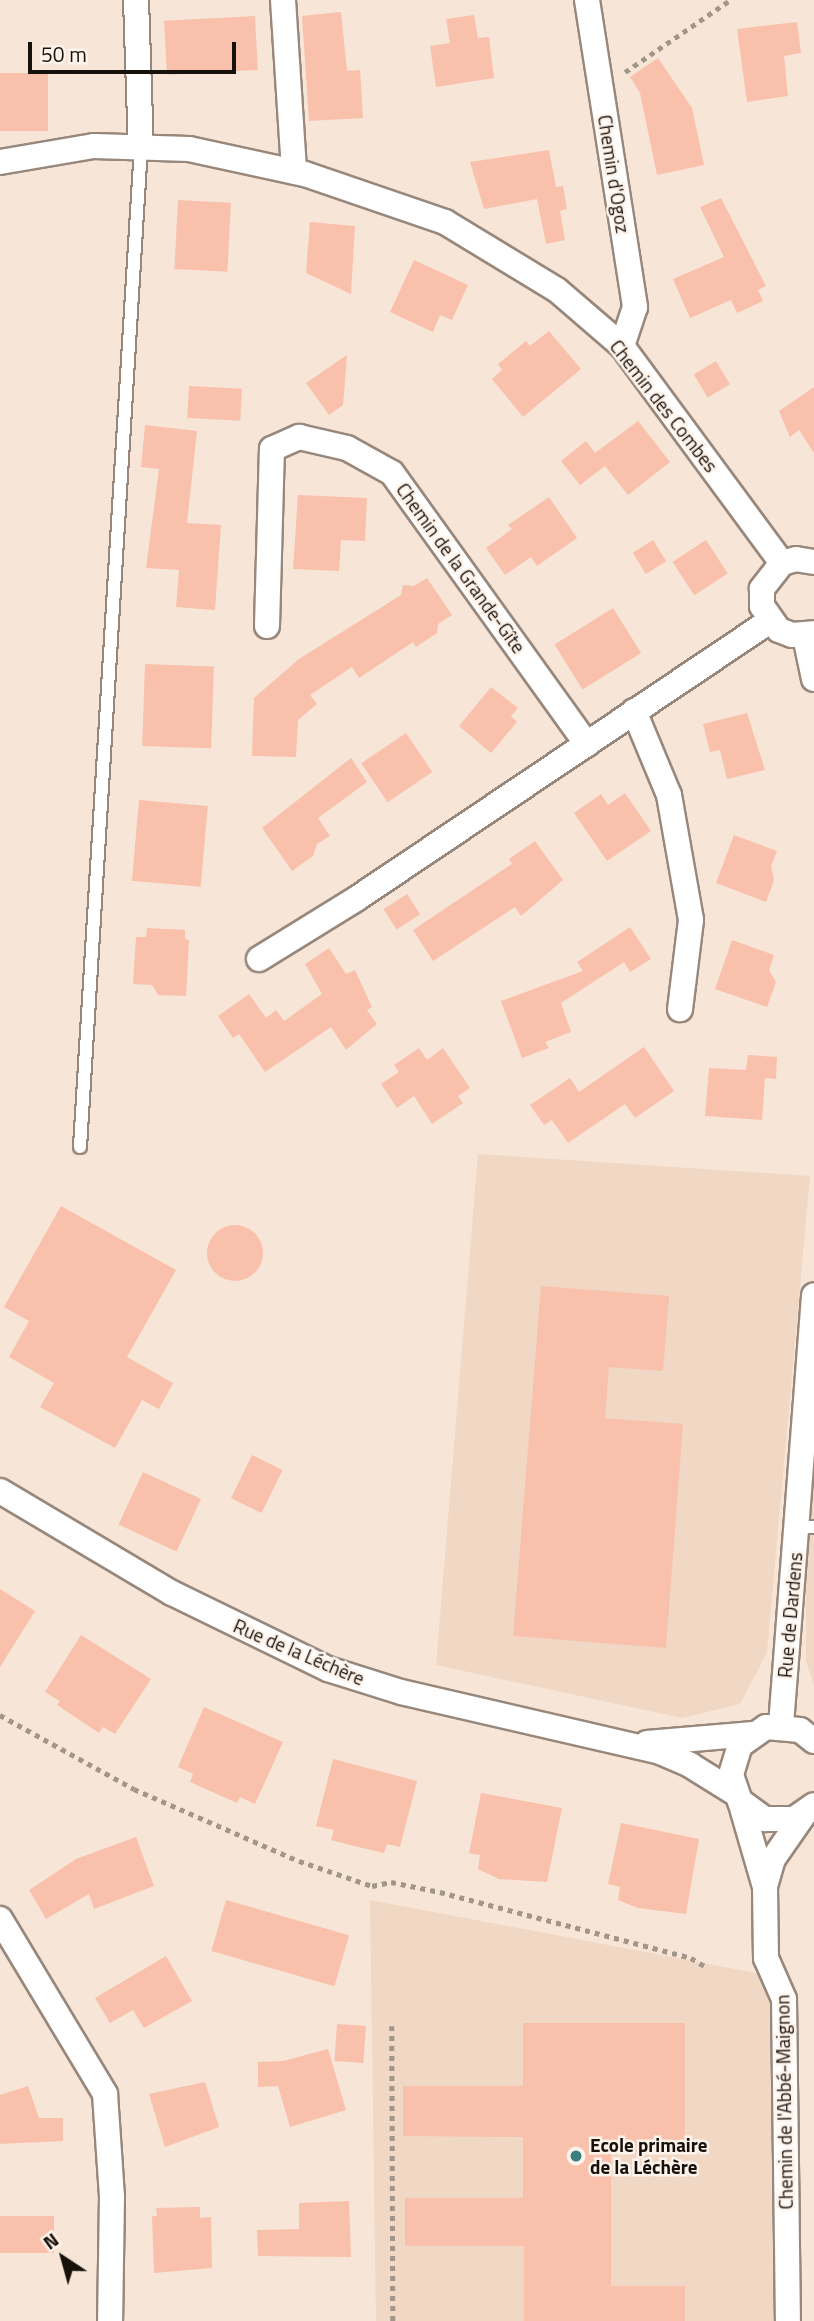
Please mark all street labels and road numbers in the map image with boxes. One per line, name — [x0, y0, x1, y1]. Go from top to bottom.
street label: Chemin d'Ogoz — [593, 113, 635, 235]
street label: Chemin des Combes — [605, 335, 723, 477]
street label: Chemin de la Grande-Gîte — [392, 479, 530, 657]
street label: Rue de Dardens — [773, 1551, 807, 1679]
street label: Rue de la Léchère — [230, 1614, 368, 1690]
street label: Chemin de l'Abbé-Maignon — [771, 1994, 797, 2210]

